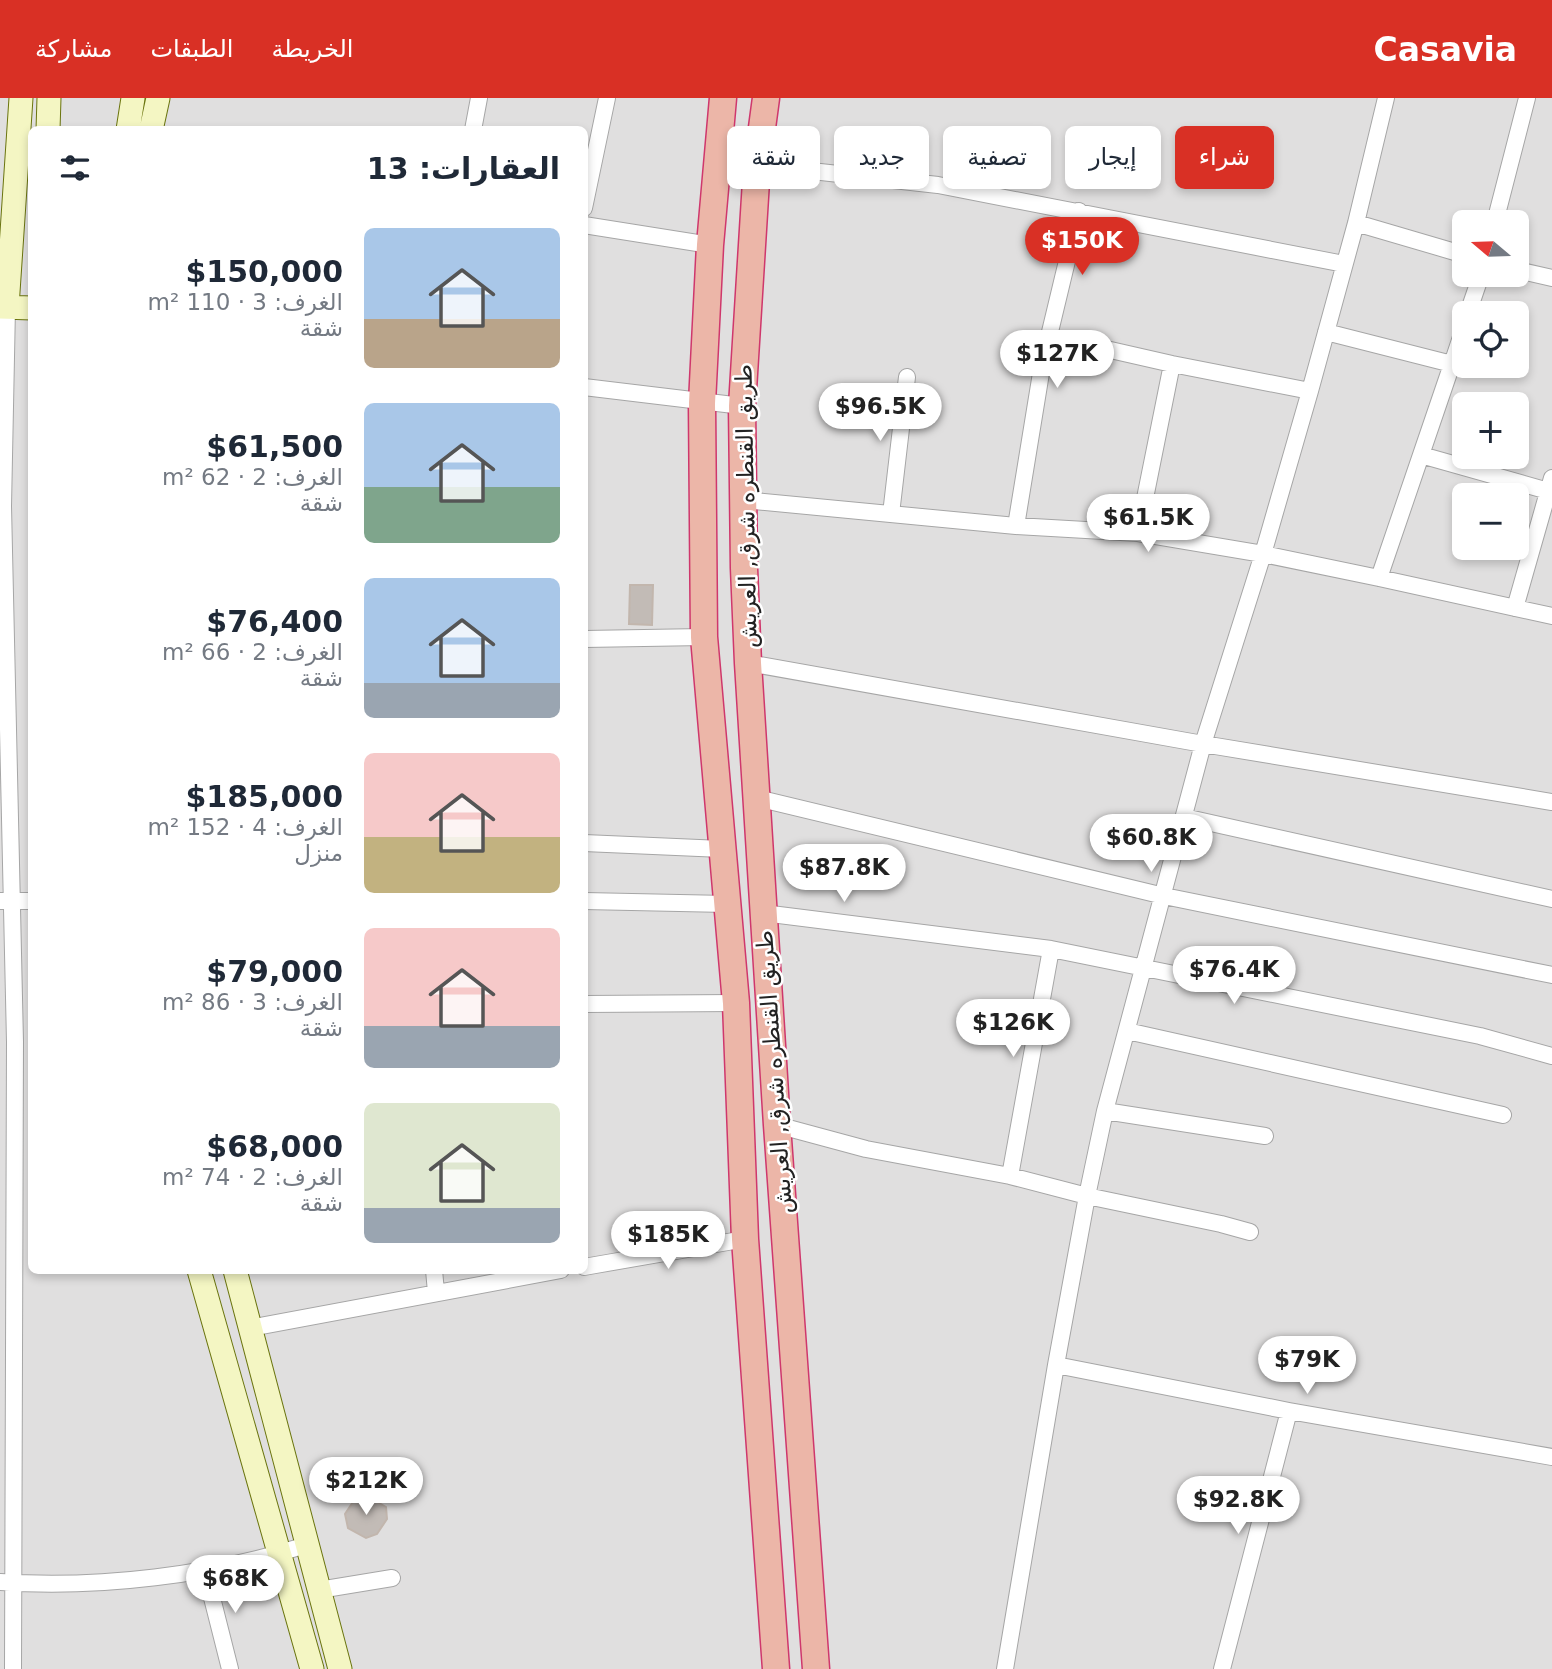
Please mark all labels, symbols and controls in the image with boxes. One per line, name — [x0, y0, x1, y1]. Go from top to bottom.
text: Casavia — [1374, 30, 1517, 69]
text: مشاركة — [35, 35, 112, 63]
text: الطبقات — [150, 35, 233, 63]
text: الخريطة — [271, 35, 353, 63]
chip: شقة — [727, 126, 820, 189]
chip: جديد — [834, 126, 929, 189]
chip: تصفية — [943, 126, 1051, 189]
chip: إيجار — [1065, 126, 1161, 189]
chip: شراء — [1175, 126, 1274, 189]
icon: filters — [56, 149, 94, 187]
text: العقارات: 13 — [367, 151, 560, 186]
north arrow — [1452, 210, 1530, 287]
map controls — [1452, 210, 1529, 560]
pin: $150K — [1033, 218, 1131, 277]
text: $150K — [1041, 227, 1123, 253]
text: $150,000 — [185, 254, 343, 289]
icon: home — [420, 256, 504, 340]
text: الغرف: 3 · 110 m² — [147, 289, 343, 315]
button: locate — [1452, 301, 1529, 378]
text: شقة — [300, 315, 343, 341]
pin: $127K — [1008, 330, 1106, 390]
text: $127K — [1016, 340, 1098, 366]
street label: طريق القنطره شرق, العريش — [731, 364, 762, 648]
pin: $96.5K — [823, 384, 937, 443]
button: + — [1452, 392, 1529, 469]
text: $96.5K — [835, 393, 925, 419]
text: $61,500 — [206, 429, 343, 464]
icon: home — [420, 431, 504, 515]
text: الغرف: 2 · 62 m² — [162, 464, 343, 490]
button: − — [1452, 483, 1529, 560]
text: شقة — [300, 490, 343, 516]
pin: $61.5K — [1091, 494, 1205, 554]
text: $61.5K — [1103, 504, 1193, 530]
text: $76,400 — [206, 604, 343, 639]
icon: home — [420, 606, 504, 690]
text: الغرف: 2 · 66 m² — [162, 639, 343, 665]
text: شقة — [300, 665, 343, 691]
text: $185,000 — [185, 779, 343, 814]
icon: home — [420, 781, 504, 865]
text: الغرف: 4 · 152 m² — [147, 814, 343, 840]
pin: $60.8K — [1094, 814, 1208, 874]
text: $60.8K — [1106, 824, 1196, 850]
text: منزل — [294, 840, 343, 866]
pin: $87.8K — [787, 844, 901, 904]
text: $87.8K — [799, 854, 889, 880]
street label: طريق القنطره شرق, العريش — [751, 929, 798, 1215]
pin: $76.4K — [1177, 946, 1291, 1006]
text: $79,000 — [206, 954, 343, 989]
icon: home — [420, 956, 504, 1040]
text: $76.4K — [1189, 956, 1279, 982]
text: الغرف: 3 · 86 m² — [162, 989, 343, 1015]
pin: $126K — [964, 1000, 1062, 1059]
text: $126K — [972, 1009, 1054, 1035]
text: شقة — [300, 1015, 343, 1041]
text: $68,000 — [206, 1129, 343, 1164]
icon: home — [420, 1131, 504, 1215]
text: الغرف: 2 · 74 m² — [162, 1164, 343, 1190]
text: شقة — [300, 1190, 343, 1216]
pin: $185K — [619, 1212, 717, 1271]
text: $185K — [627, 1221, 709, 1247]
pin: $79K — [1266, 1336, 1348, 1396]
text: $79K — [1274, 1346, 1340, 1372]
pin: $212K — [317, 1458, 415, 1517]
text: $212K — [325, 1467, 407, 1493]
pin: $92.8K — [1181, 1476, 1295, 1536]
text: $92.8K — [1193, 1486, 1283, 1512]
pin: $68K — [194, 1556, 276, 1615]
text: $68K — [202, 1565, 268, 1591]

